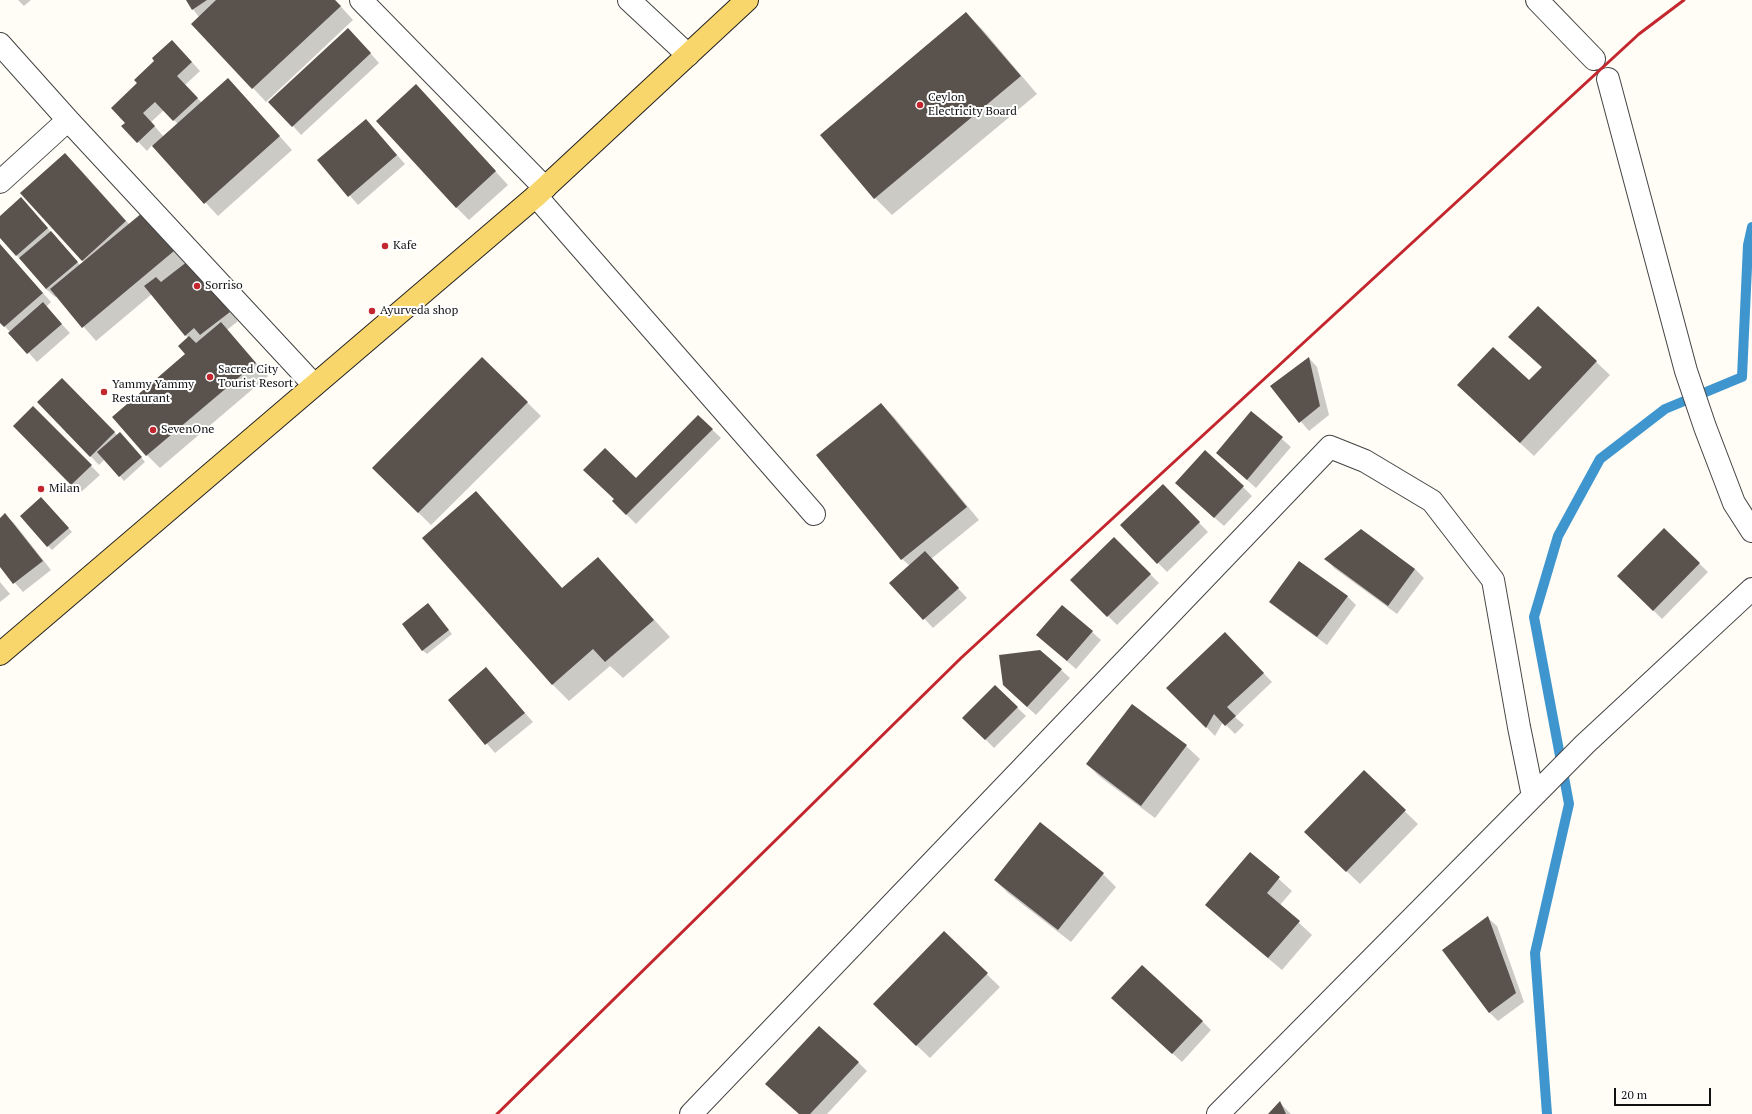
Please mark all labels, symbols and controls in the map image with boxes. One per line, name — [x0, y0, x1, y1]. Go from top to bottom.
place label: Ceylon Electricity Board — [928, 91, 1017, 119]
marker: Ceylon Electricity Board — [915, 100, 925, 110]
place label: Kafe — [393, 239, 417, 253]
marker: Kafe — [380, 241, 390, 251]
place label: Sorriso — [205, 279, 243, 293]
marker: Sorriso — [192, 281, 202, 291]
place label: Ayurveda shop — [380, 304, 458, 318]
marker: Ayurveda shop — [367, 306, 377, 316]
place label: Sacred City Tourist Resort — [218, 363, 293, 391]
marker: Sacred City Tourist Resort — [205, 372, 215, 382]
place label: Yammy Yammy Restaurant — [112, 378, 194, 406]
marker: Yammy Yammy Restaurant — [99, 387, 109, 397]
place label: SevenOne — [161, 423, 214, 437]
marker: SevenOne — [148, 425, 158, 435]
place label: Milan — [49, 482, 80, 496]
marker: Milan — [36, 484, 46, 494]
scale bar — [1616, 1080, 1713, 1106]
text: 20 m — [1621, 1087, 1647, 1102]

